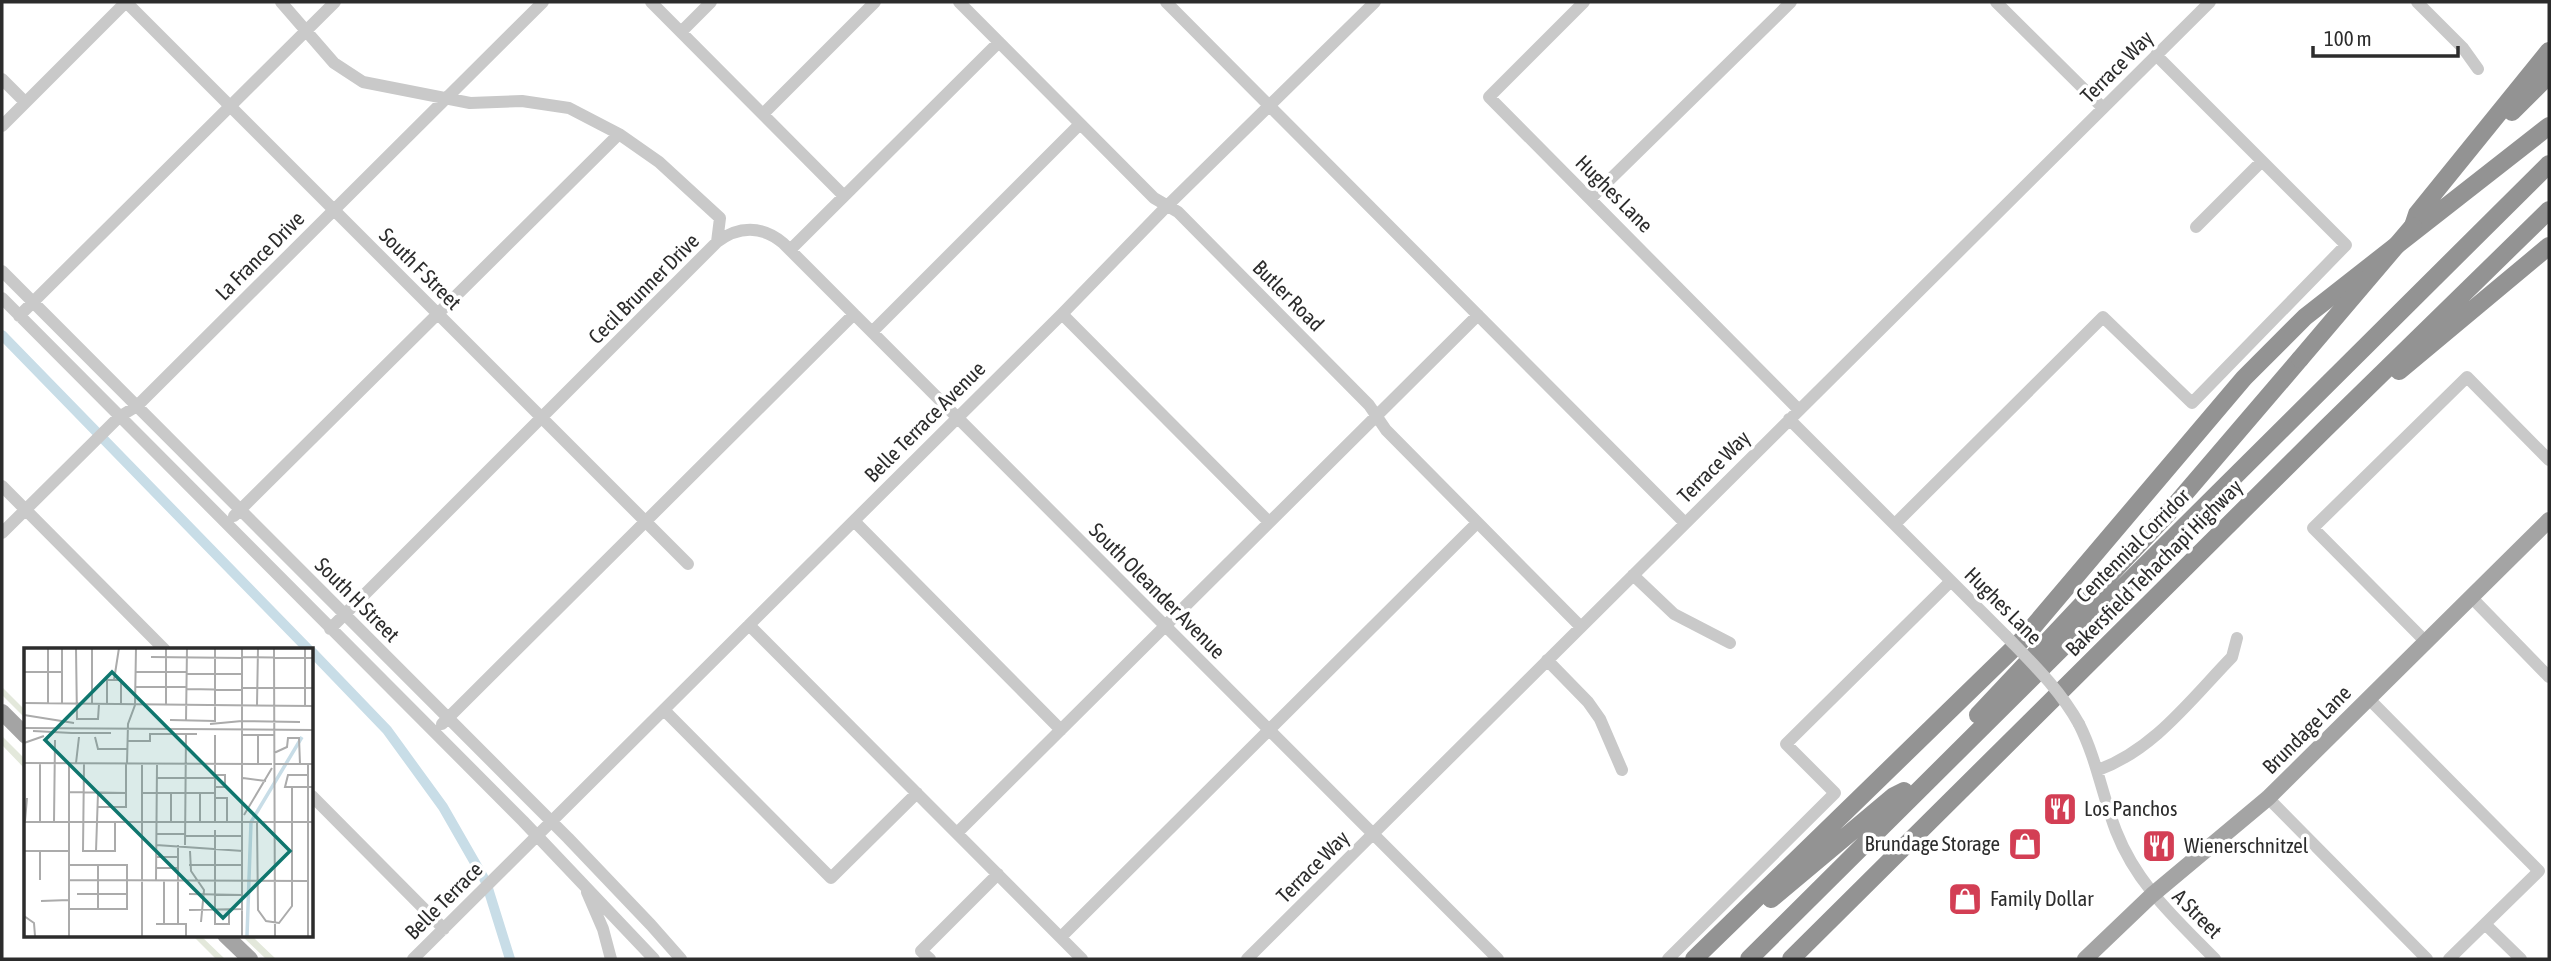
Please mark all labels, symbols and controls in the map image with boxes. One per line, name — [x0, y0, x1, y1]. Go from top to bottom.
scale bar — [2313, 14, 2458, 58]
street label: Terrace Way — [2075, 25, 2158, 107]
text: 100 m — [2324, 26, 2372, 50]
street label: Hughes Lane — [1571, 150, 1658, 237]
street label: La France Drive — [210, 206, 309, 305]
street label: South F Street — [375, 223, 466, 314]
street label: Cecil Brunner Drive — [583, 228, 703, 348]
street label: Butler Road — [1248, 255, 1329, 336]
street label: Belle Terrace Avenue — [859, 356, 989, 486]
street label: Terrace Way — [1672, 425, 1755, 507]
street label: Bakersfield Tehachapi Highway — [2060, 474, 2247, 661]
street label: Centennial Corridor — [2071, 483, 2195, 607]
street label: South Oleander Avenue — [1085, 518, 1230, 663]
street label: South H Street — [311, 552, 405, 646]
street label: Hughes Lane — [1960, 562, 2047, 649]
inset map — [24, 648, 313, 936]
street label: Brundage Lane — [2257, 680, 2355, 778]
restaurant icon: Los Panchos — [2041, 790, 2079, 828]
place label: Los Panchos — [2084, 796, 2177, 820]
street label: Terrace Way — [1271, 825, 1354, 907]
shop icon: Brundage Storage — [2006, 825, 2044, 863]
restaurant icon: Wienerschnitzel — [2140, 827, 2178, 865]
place label: Brundage Storage — [1865, 831, 2000, 855]
place label: Wienerschnitzel — [2184, 833, 2309, 857]
street label: Belle Terrace — [400, 857, 487, 944]
shop icon: Family Dollar — [1946, 880, 1984, 918]
street label: A Street — [2168, 884, 2227, 943]
place label: Family Dollar — [1990, 886, 2094, 910]

